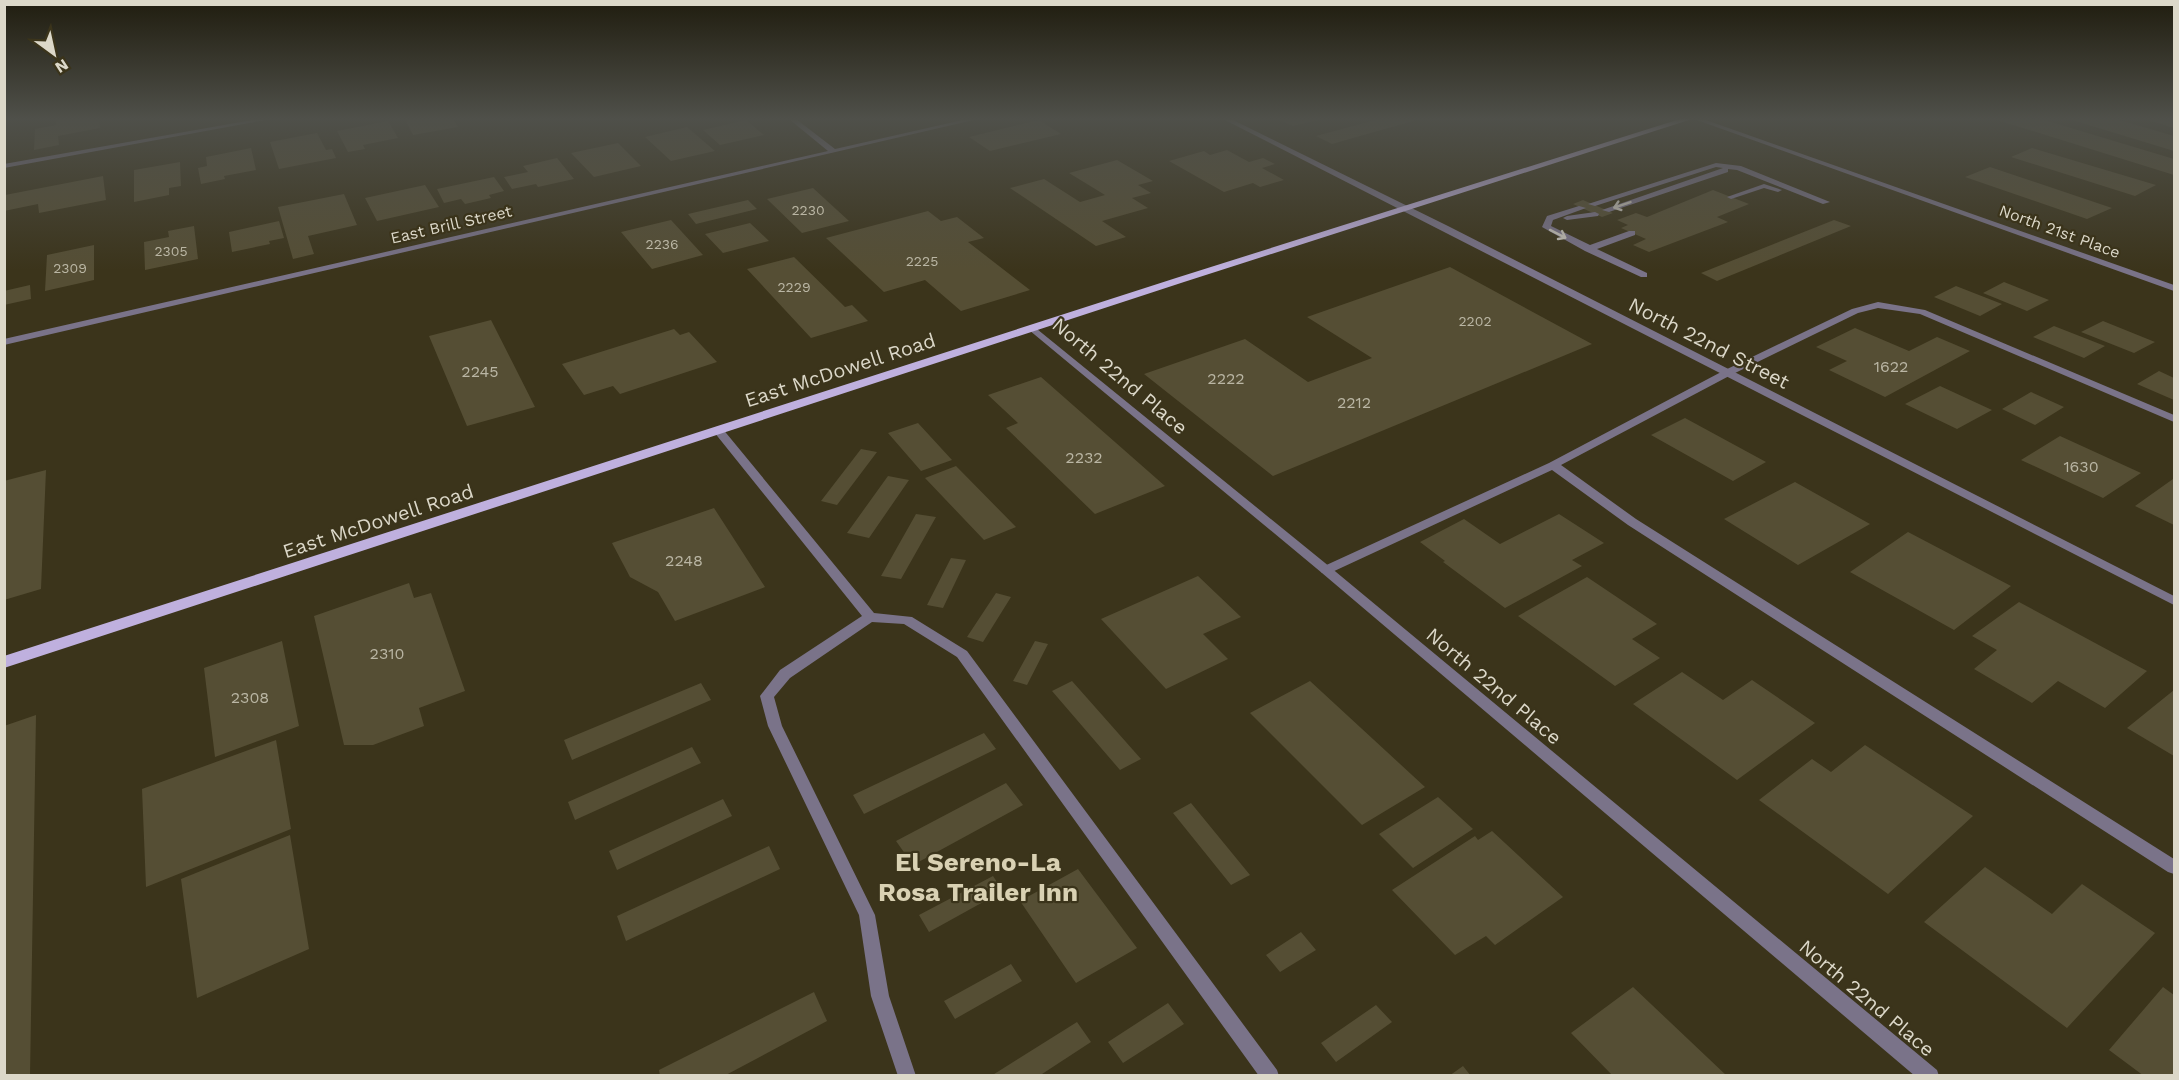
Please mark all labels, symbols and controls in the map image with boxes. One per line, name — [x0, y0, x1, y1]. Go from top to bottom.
north arrow — [24, 24, 84, 84]
text: N — [52, 55, 72, 77]
one-way arrow — [1613, 200, 1632, 211]
street label: East Brill Street — [389, 201, 514, 248]
street label: North 21st Place — [1997, 201, 2123, 262]
house number: 2230 — [791, 202, 825, 218]
one-way arrow — [1549, 229, 1567, 241]
house number: 2236 — [646, 236, 679, 252]
house number: 2305 — [154, 243, 188, 259]
house number: 2225 — [906, 253, 938, 269]
house number: 2309 — [53, 260, 87, 276]
house number: 2229 — [777, 279, 811, 295]
street label: North 22nd Street — [1625, 292, 1794, 394]
street label: North 22nd Place — [1048, 312, 1192, 440]
house number: 2202 — [1458, 313, 1492, 329]
street label: East McDowell Road — [742, 328, 938, 412]
house number: 1622 — [1874, 357, 1908, 376]
house number: 2245 — [461, 362, 499, 381]
house number: 2222 — [1207, 369, 1245, 388]
house number: 2212 — [1337, 393, 1371, 412]
house number: 2232 — [1065, 448, 1103, 467]
house number: 1630 — [2063, 457, 2099, 476]
street label: East McDowell Road — [280, 479, 476, 563]
house number: 2248 — [665, 551, 703, 570]
street label: North 22nd Place — [1422, 622, 1566, 750]
house number: 2310 — [370, 644, 404, 663]
house number: 2308 — [231, 688, 269, 707]
district label: El Sereno-La Rosa Trailer Inn — [878, 847, 1078, 907]
street label: North 22nd Place — [1795, 934, 1939, 1062]

